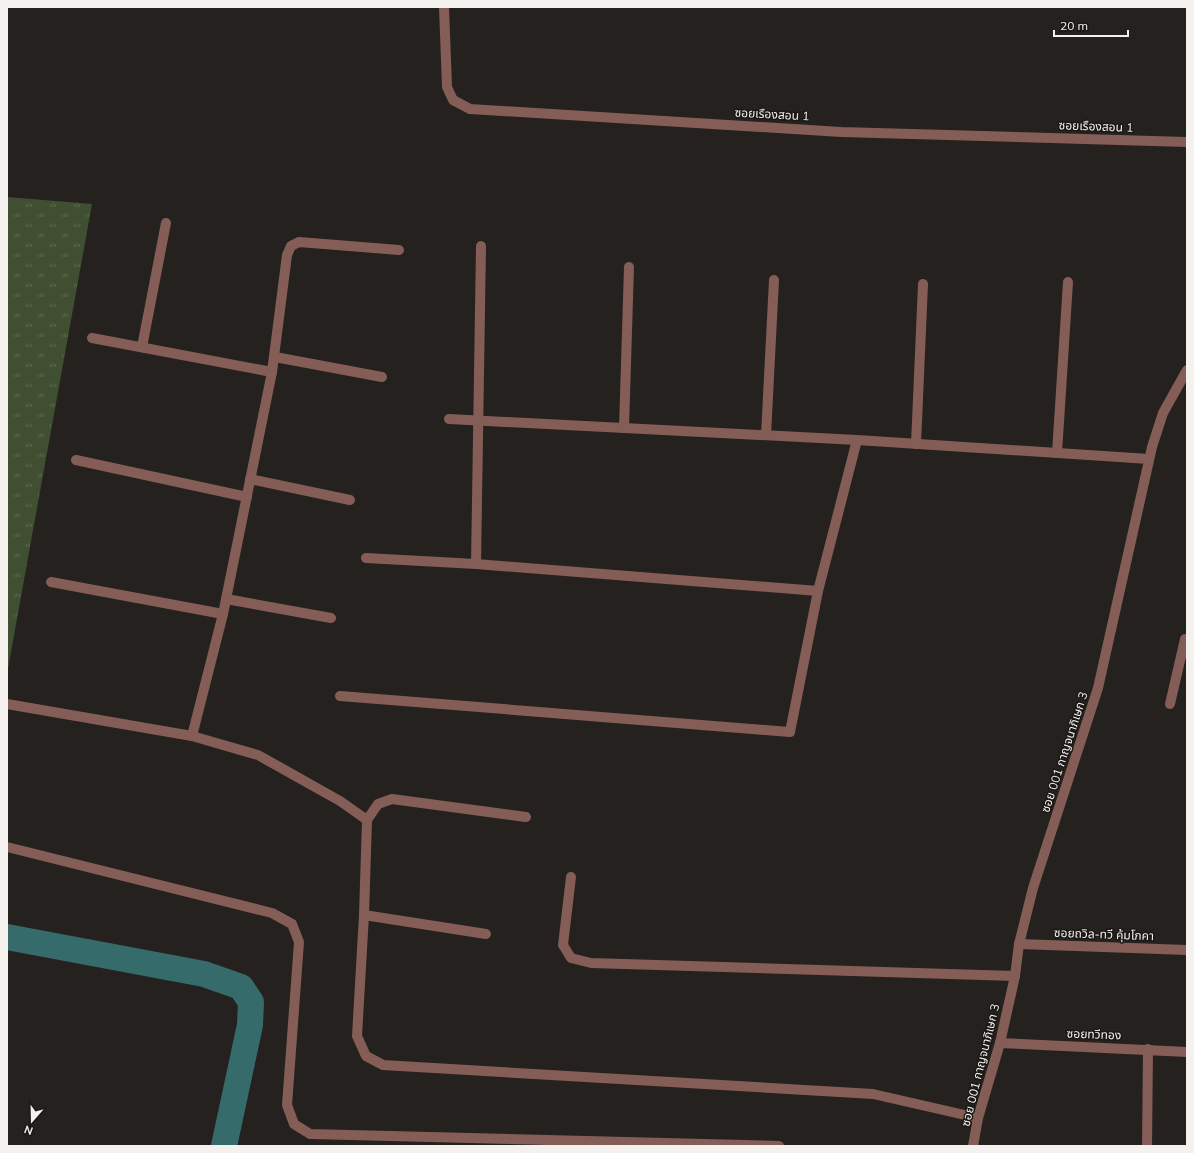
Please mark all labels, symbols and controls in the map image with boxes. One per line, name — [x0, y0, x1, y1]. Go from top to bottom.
scale bar — [1054, 12, 1128, 38]
text: 20 m — [1060, 18, 1088, 33]
street label: ซอยเรืองสอน 1 — [734, 105, 810, 123]
street label: ซอยเรืองสอน 1 — [1058, 117, 1134, 135]
street label: ซอย 001 กาญจนาภิเษก 3 — [1037, 690, 1091, 814]
street label: ซอยถวิล-ทวี คุ้มโภคา — [1054, 925, 1154, 943]
street label: ซอย 001 กาญจนาภิเษก 3 — [957, 1002, 1003, 1128]
street label: ซอยทวีทอง — [1066, 1026, 1122, 1042]
north arrow — [12, 1101, 52, 1141]
text: N — [22, 1122, 35, 1138]

